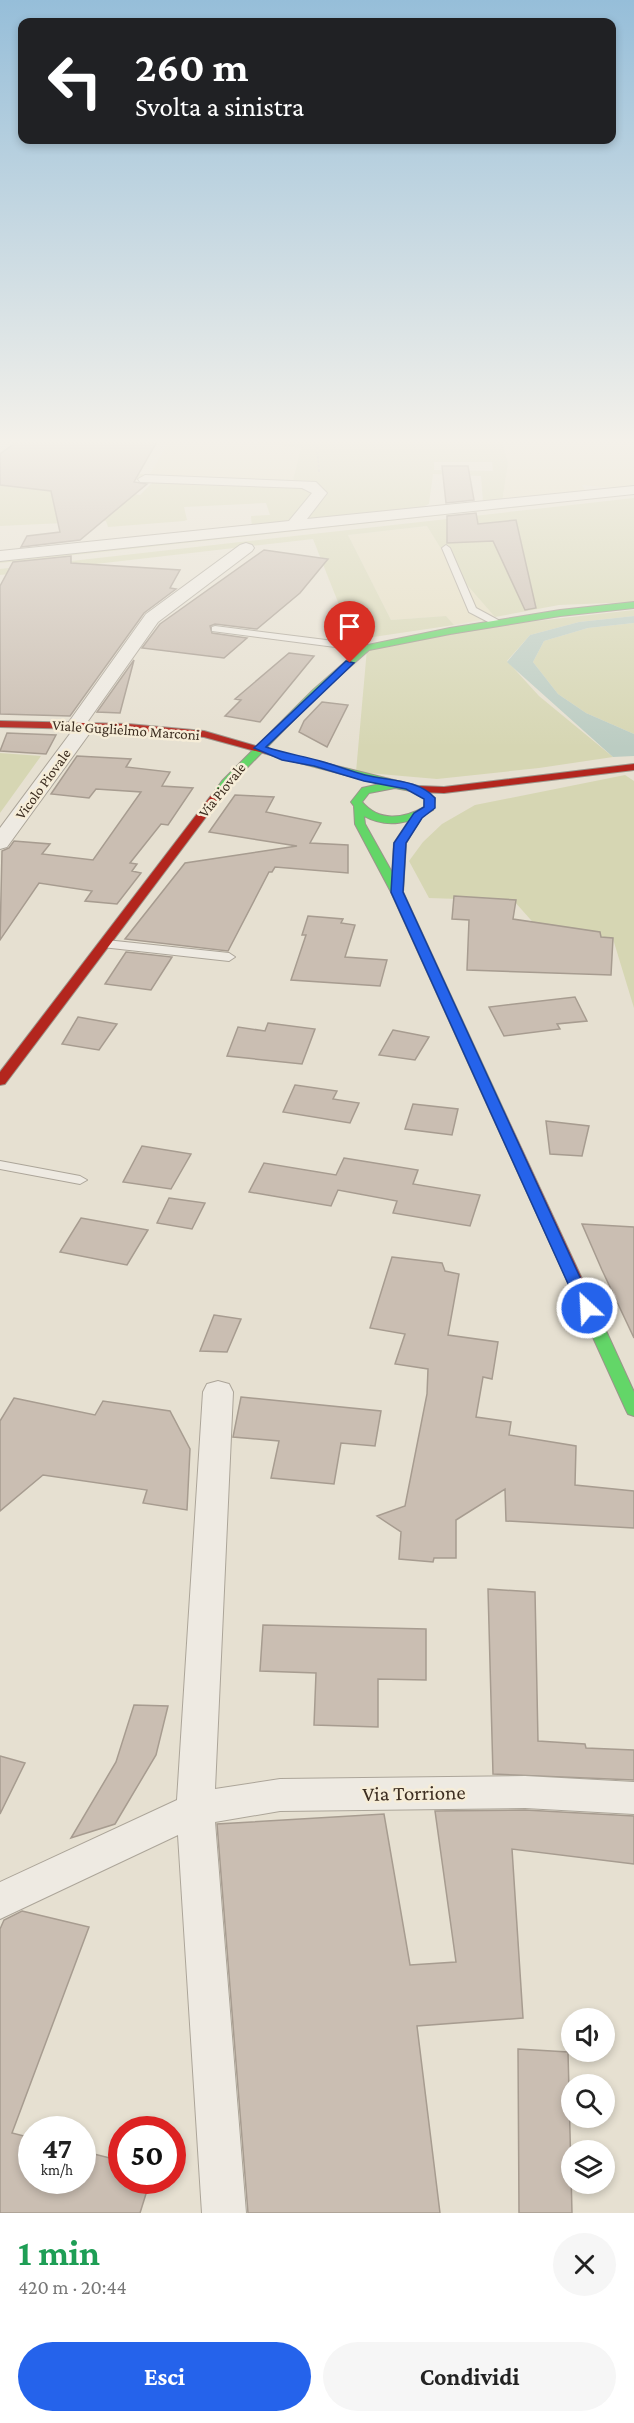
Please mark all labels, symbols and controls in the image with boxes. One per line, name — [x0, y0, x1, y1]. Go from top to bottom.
icon: left — [36, 42, 114, 120]
text: 260 m — [135, 43, 249, 90]
text: Svolta a sinistra — [135, 92, 304, 122]
pin — [324, 601, 375, 663]
icon: arrive — [333, 610, 366, 643]
street label: Viale Guglielmo Marconi — [52, 717, 200, 744]
street label: Vicolo Piovale — [12, 745, 74, 822]
street label: Via Piovale — [195, 759, 249, 820]
position arrow — [555, 1276, 619, 1340]
street label: Via Torrione — [362, 1780, 466, 1806]
map controls — [561, 2008, 615, 2194]
button: sound — [561, 2008, 615, 2062]
button: search — [561, 2074, 615, 2128]
speed limit sign: 50 — [108, 2116, 186, 2194]
text: 47 — [42, 2131, 72, 2164]
button: layers — [561, 2140, 615, 2194]
text: km/h — [41, 2162, 73, 2178]
text: 1 min — [18, 2233, 100, 2273]
button: close — [553, 2233, 616, 2296]
text: 420 m · 20:44 — [18, 2276, 127, 2298]
button: Esci — [18, 2342, 311, 2411]
button: Condividi — [323, 2342, 616, 2411]

